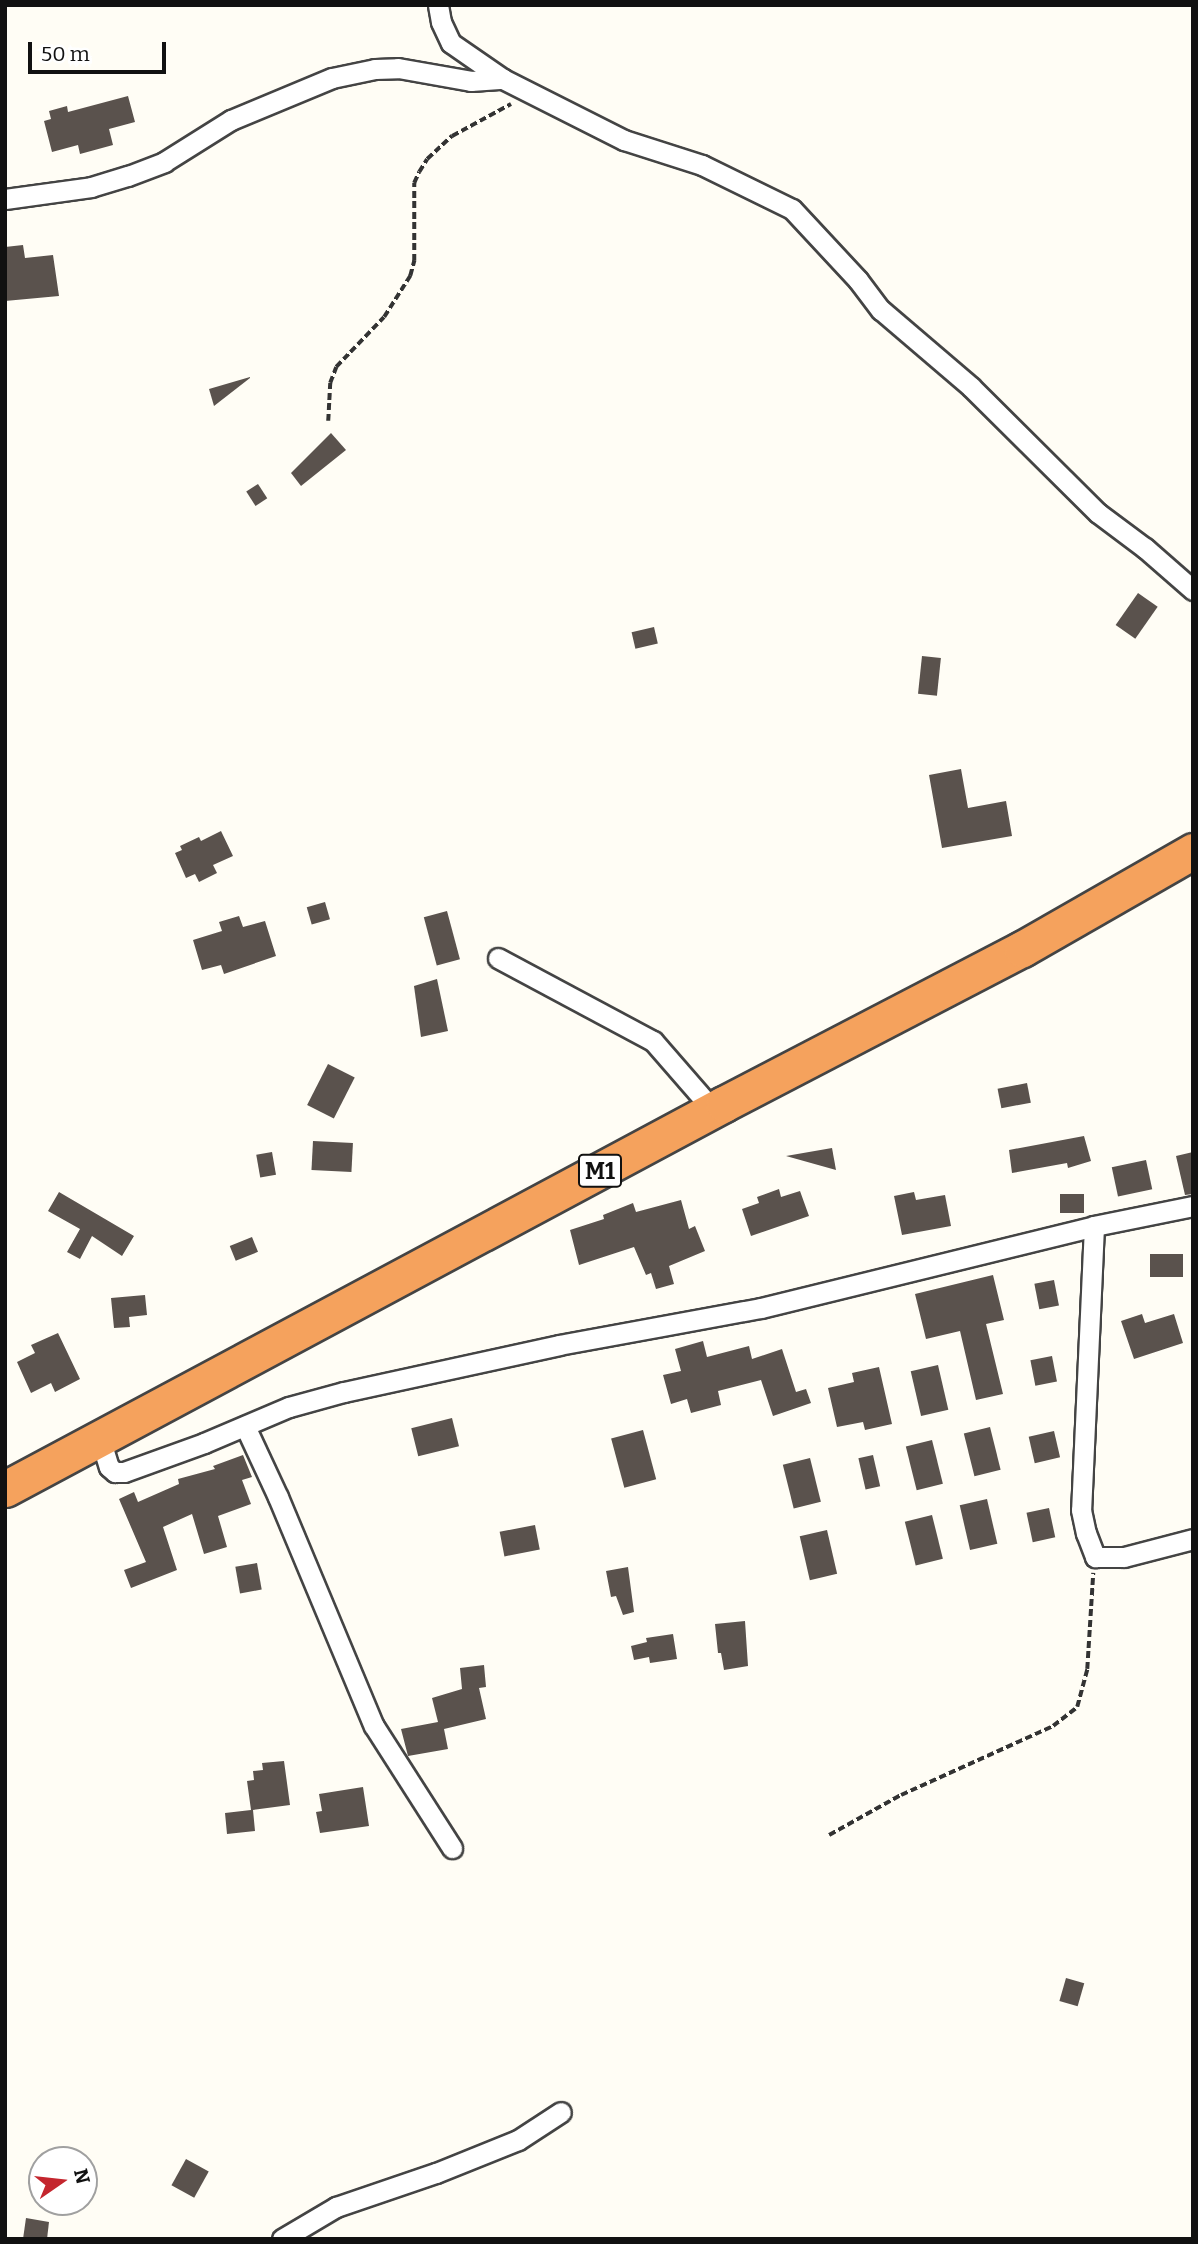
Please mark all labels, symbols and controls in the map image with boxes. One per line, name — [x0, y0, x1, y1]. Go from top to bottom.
scale bar — [32, 28, 170, 72]
text: 50 m — [41, 41, 90, 67]
road number: M1 — [577, 1152, 623, 1190]
north arrow — [28, 2146, 98, 2216]
text: N — [69, 2166, 95, 2186]

